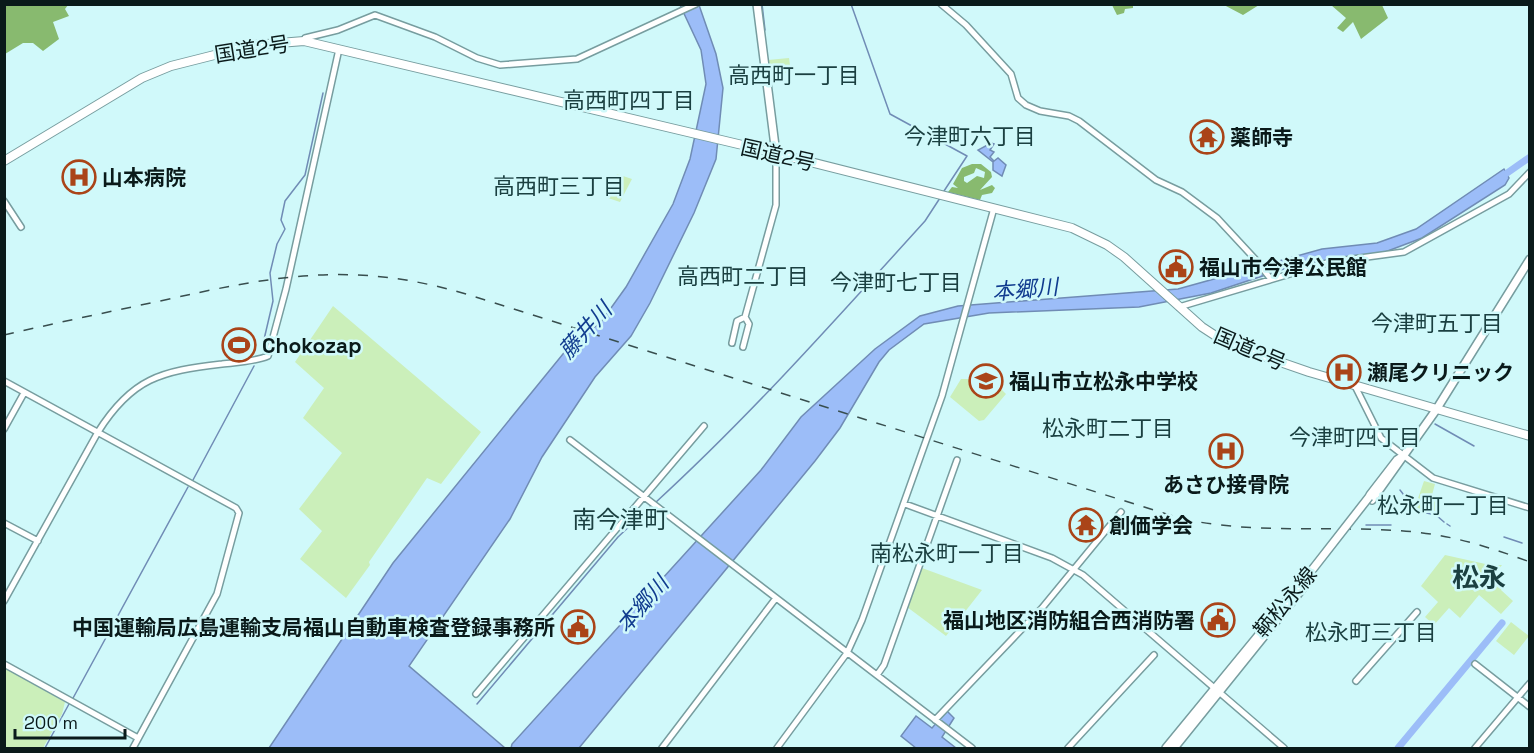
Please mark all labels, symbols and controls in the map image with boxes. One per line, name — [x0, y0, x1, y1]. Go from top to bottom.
street label: 国道2号 — [213, 30, 291, 68]
district label: 高西町一丁目 — [728, 61, 860, 89]
district label: 高西町四丁目 — [563, 86, 695, 114]
temple icon: 薬師寺 — [1189, 119, 1225, 155]
district label: 今津町六丁目 — [904, 122, 1036, 150]
place label: 薬師寺 — [1230, 124, 1293, 151]
street label: 国道2号 — [738, 133, 818, 177]
hospital icon: 山本病院 — [61, 159, 97, 195]
place label: 山本病院 — [102, 164, 186, 191]
district label: 高西町三丁目 — [493, 172, 625, 200]
public building icon: 福山市今津公民館 — [1158, 249, 1194, 285]
place label: 福山市今津公民館 — [1199, 254, 1367, 281]
district label: 高西町二丁目 — [677, 262, 809, 290]
district label: 今津町七丁目 — [830, 268, 962, 296]
water label: 本郷川 — [991, 272, 1061, 306]
water label: 藤井川 — [553, 295, 619, 364]
district label: 今津町五丁目 — [1371, 309, 1503, 337]
street label: 国道2号 — [1210, 322, 1290, 376]
sports icon: Chokozap — [221, 327, 257, 363]
place label: Chokozap — [262, 332, 362, 359]
hospital icon: 瀬尾クリニック — [1326, 354, 1362, 390]
place label: 瀬尾クリニック — [1367, 359, 1514, 386]
school or university icon: 福山市立松永中学校 — [968, 363, 1004, 399]
place label: 福山市立松永中学校 — [1009, 368, 1198, 395]
district label: 松永町二丁目 — [1042, 414, 1174, 442]
district label: 今津町四丁目 — [1289, 423, 1421, 451]
hospital icon: あさひ接骨院 — [1208, 433, 1244, 469]
place label: あさひ接骨院 — [1163, 471, 1289, 498]
district label: 松永町一丁目 — [1377, 491, 1509, 519]
district label: 南今津町 — [572, 504, 668, 535]
temple icon: 創価学会 — [1068, 507, 1104, 543]
place label: 創価学会 — [1109, 512, 1193, 539]
district label: 南松永町一丁目 — [870, 539, 1024, 567]
district label: 松永 — [1452, 560, 1506, 595]
street label: 鞆松永線 — [1248, 561, 1322, 643]
water label: 本郷川 — [610, 568, 676, 638]
public building icon: 福山地区消防組合西消防署 — [1200, 602, 1236, 638]
place label: 福山地区消防組合西消防署 — [943, 607, 1195, 634]
public building icon: 中国運輸局広島運輸支局福山自動車検査登録事務所 — [560, 609, 596, 645]
place label: 中国運輸局広島運輸支局福山自動車検査登録事務所 — [72, 614, 555, 641]
district label: 松永町三丁目 — [1305, 618, 1437, 646]
scale bar — [15, 702, 124, 740]
text: 200 m — [24, 711, 78, 734]

